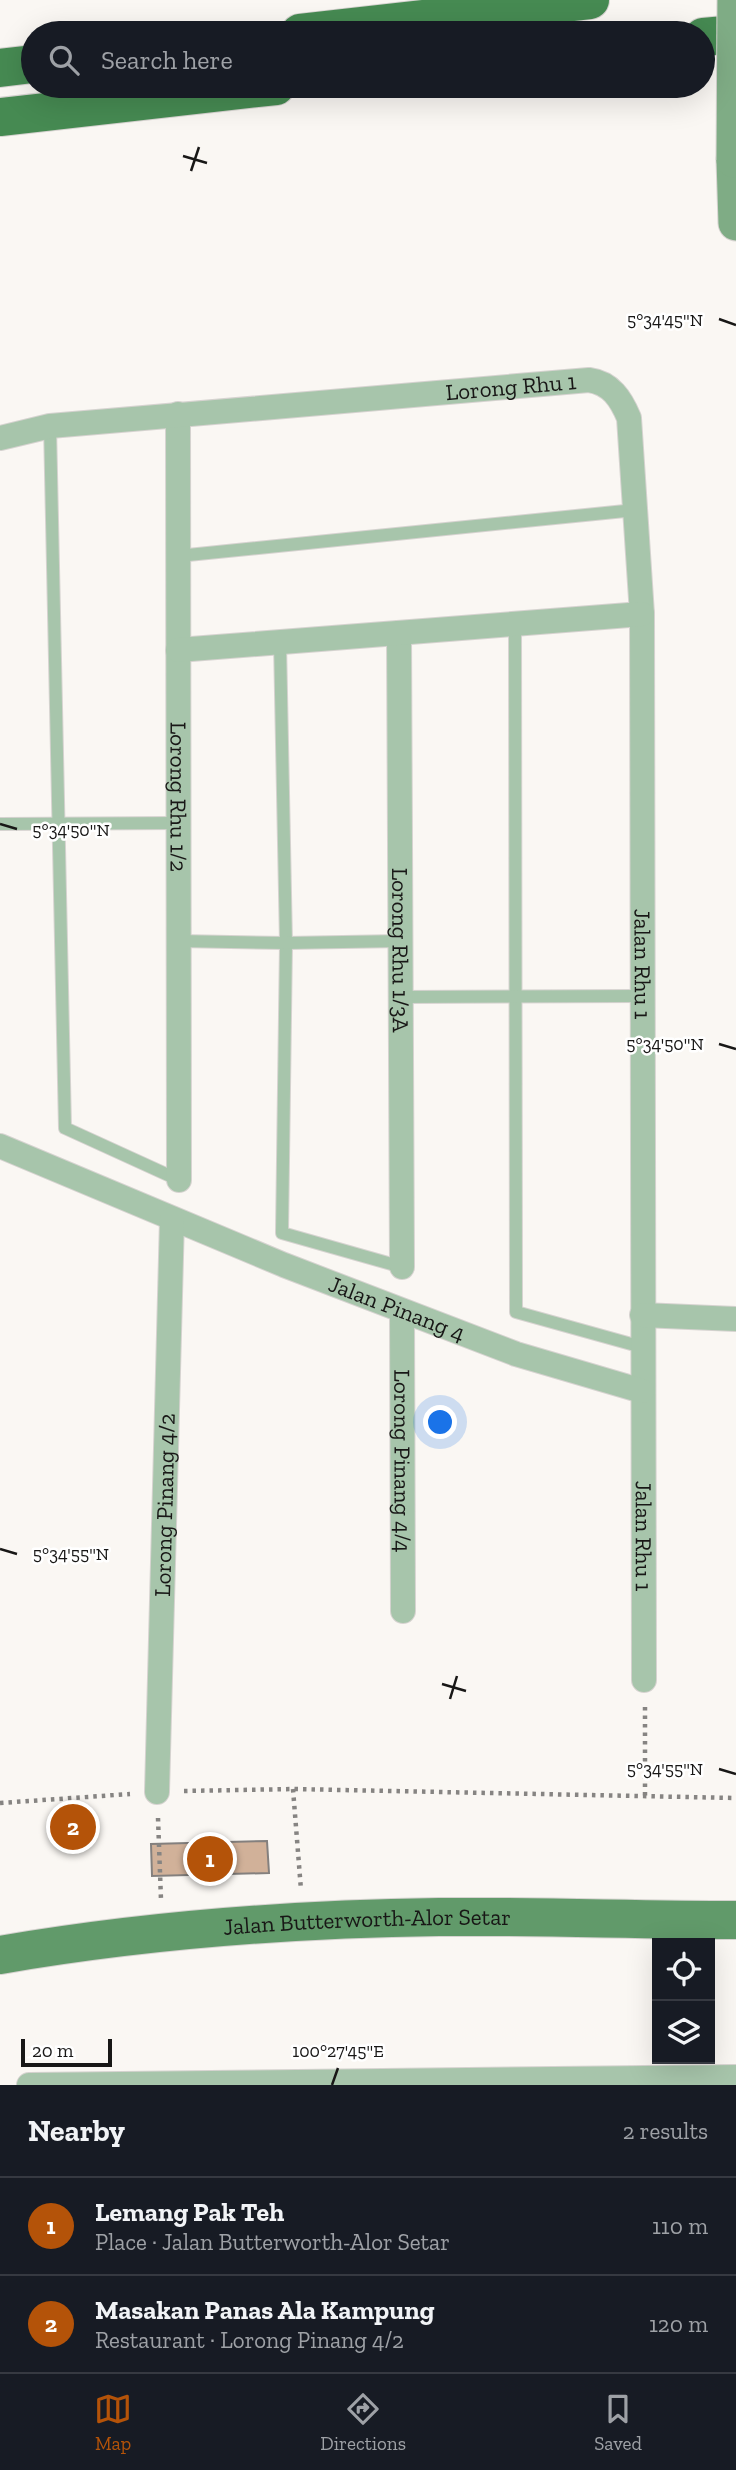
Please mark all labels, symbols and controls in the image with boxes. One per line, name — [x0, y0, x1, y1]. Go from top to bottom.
search box — [21, 21, 715, 98]
icon: search — [45, 41, 83, 79]
text: Search here — [101, 44, 233, 76]
text: 5°34'45"N — [627, 309, 703, 331]
street label: Lorong Rhu 1 — [444, 367, 577, 406]
street label: Lorong Rhu 1/2 — [164, 722, 193, 872]
text: 5°34'50"N — [32, 819, 110, 841]
street label: Lorong Rhu 1/3A — [386, 868, 415, 1033]
street label: Jalan Rhu 1 — [629, 909, 657, 1020]
text: 5°34'50"N — [626, 1033, 704, 1055]
street label: Jalan Pinang 4 — [325, 1270, 469, 1347]
street label: Lorong Pinang 4/4 — [388, 1369, 417, 1553]
your location — [423, 1405, 457, 1439]
street label: Lorong Pinang 4/2 — [148, 1413, 181, 1597]
street label: Jalan Rhu 1 — [630, 1481, 658, 1592]
text: 5°34'55"N — [33, 1543, 109, 1565]
text: 5°34'55"N — [627, 1758, 703, 1780]
pin: 2 — [50, 1801, 96, 1853]
pin: 1 — [187, 1833, 233, 1885]
street label: Jalan Butterworth-Alor Setar — [222, 1903, 511, 1941]
map controls — [652, 1938, 715, 2064]
button: locate — [652, 1938, 715, 2001]
button: layers — [652, 2001, 715, 2064]
scale bar — [21, 2036, 112, 2068]
text: 20 m — [32, 2039, 73, 2062]
text: 100°27'45"E — [292, 2040, 384, 2062]
text: Nearby — [28, 2113, 125, 2149]
text: 2 results — [623, 2117, 708, 2145]
text: Lemang Pak Teh — [95, 2196, 284, 2228]
text: 1 — [46, 2212, 56, 2240]
text: 110 m — [652, 2212, 708, 2240]
text: Place · Jalan Butterworth-Alor Setar — [95, 2228, 450, 2256]
text: Masakan Panas Ala Kampung — [95, 2294, 434, 2326]
text: 2 — [45, 2310, 57, 2338]
text: 120 m — [649, 2310, 708, 2338]
text: Restaurant · Lorong Pinang 4/2 — [95, 2326, 404, 2354]
tab: Map — [94, 2390, 132, 2455]
tab: Directions — [320, 2390, 406, 2455]
tab: Saved — [594, 2390, 642, 2455]

